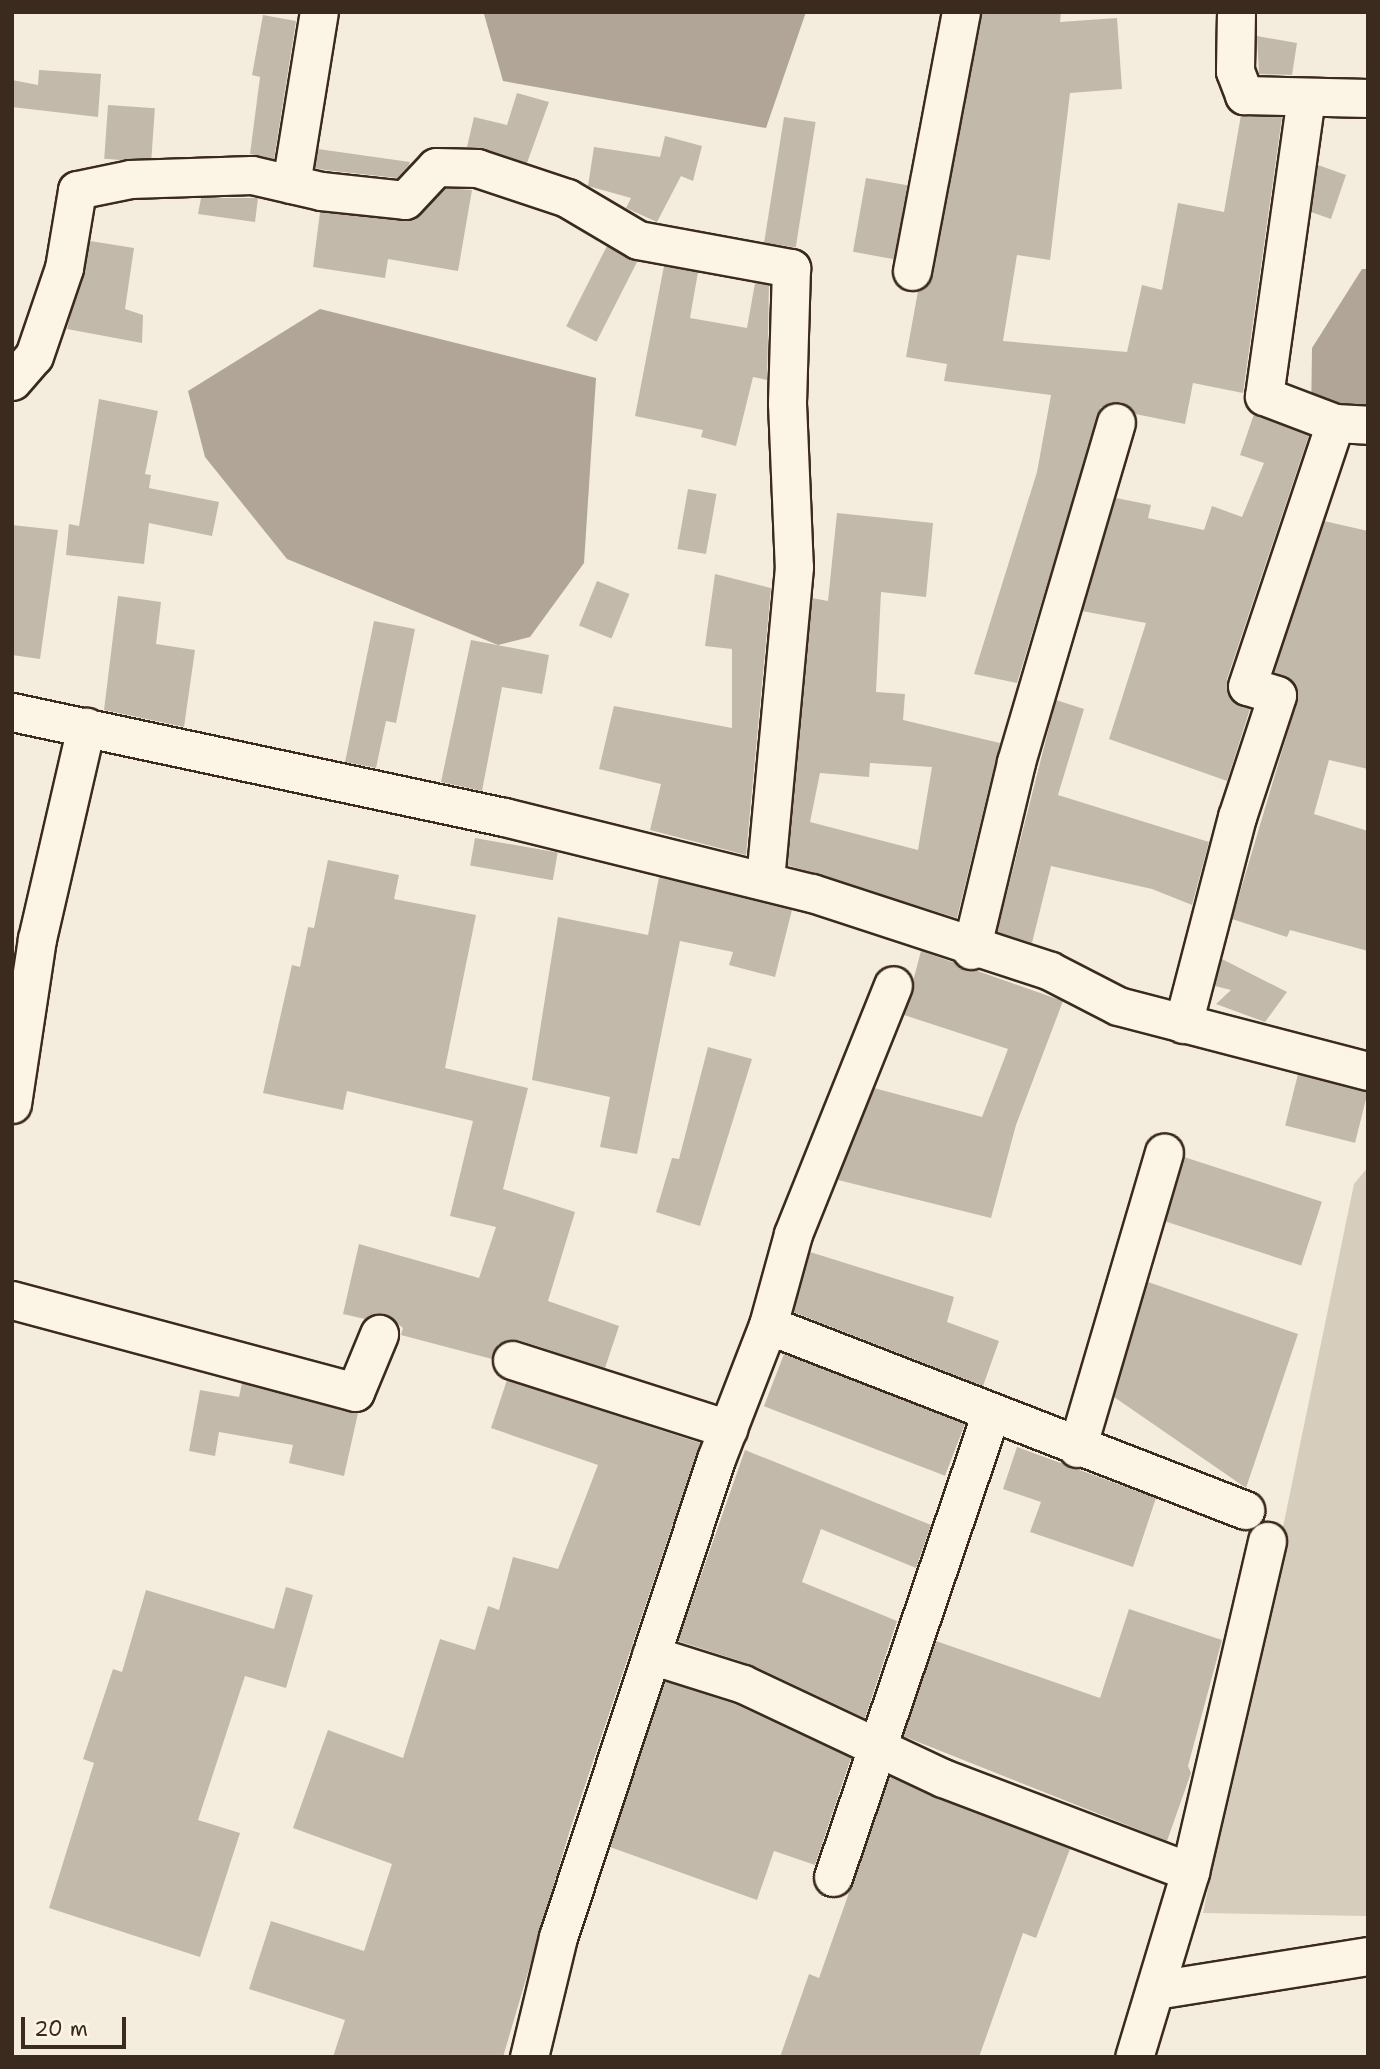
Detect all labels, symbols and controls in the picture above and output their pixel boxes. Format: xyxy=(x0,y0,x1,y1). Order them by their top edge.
scale bar xyxy=(24,2002,130,2046)
text: 20 m xyxy=(34,2015,88,2043)

